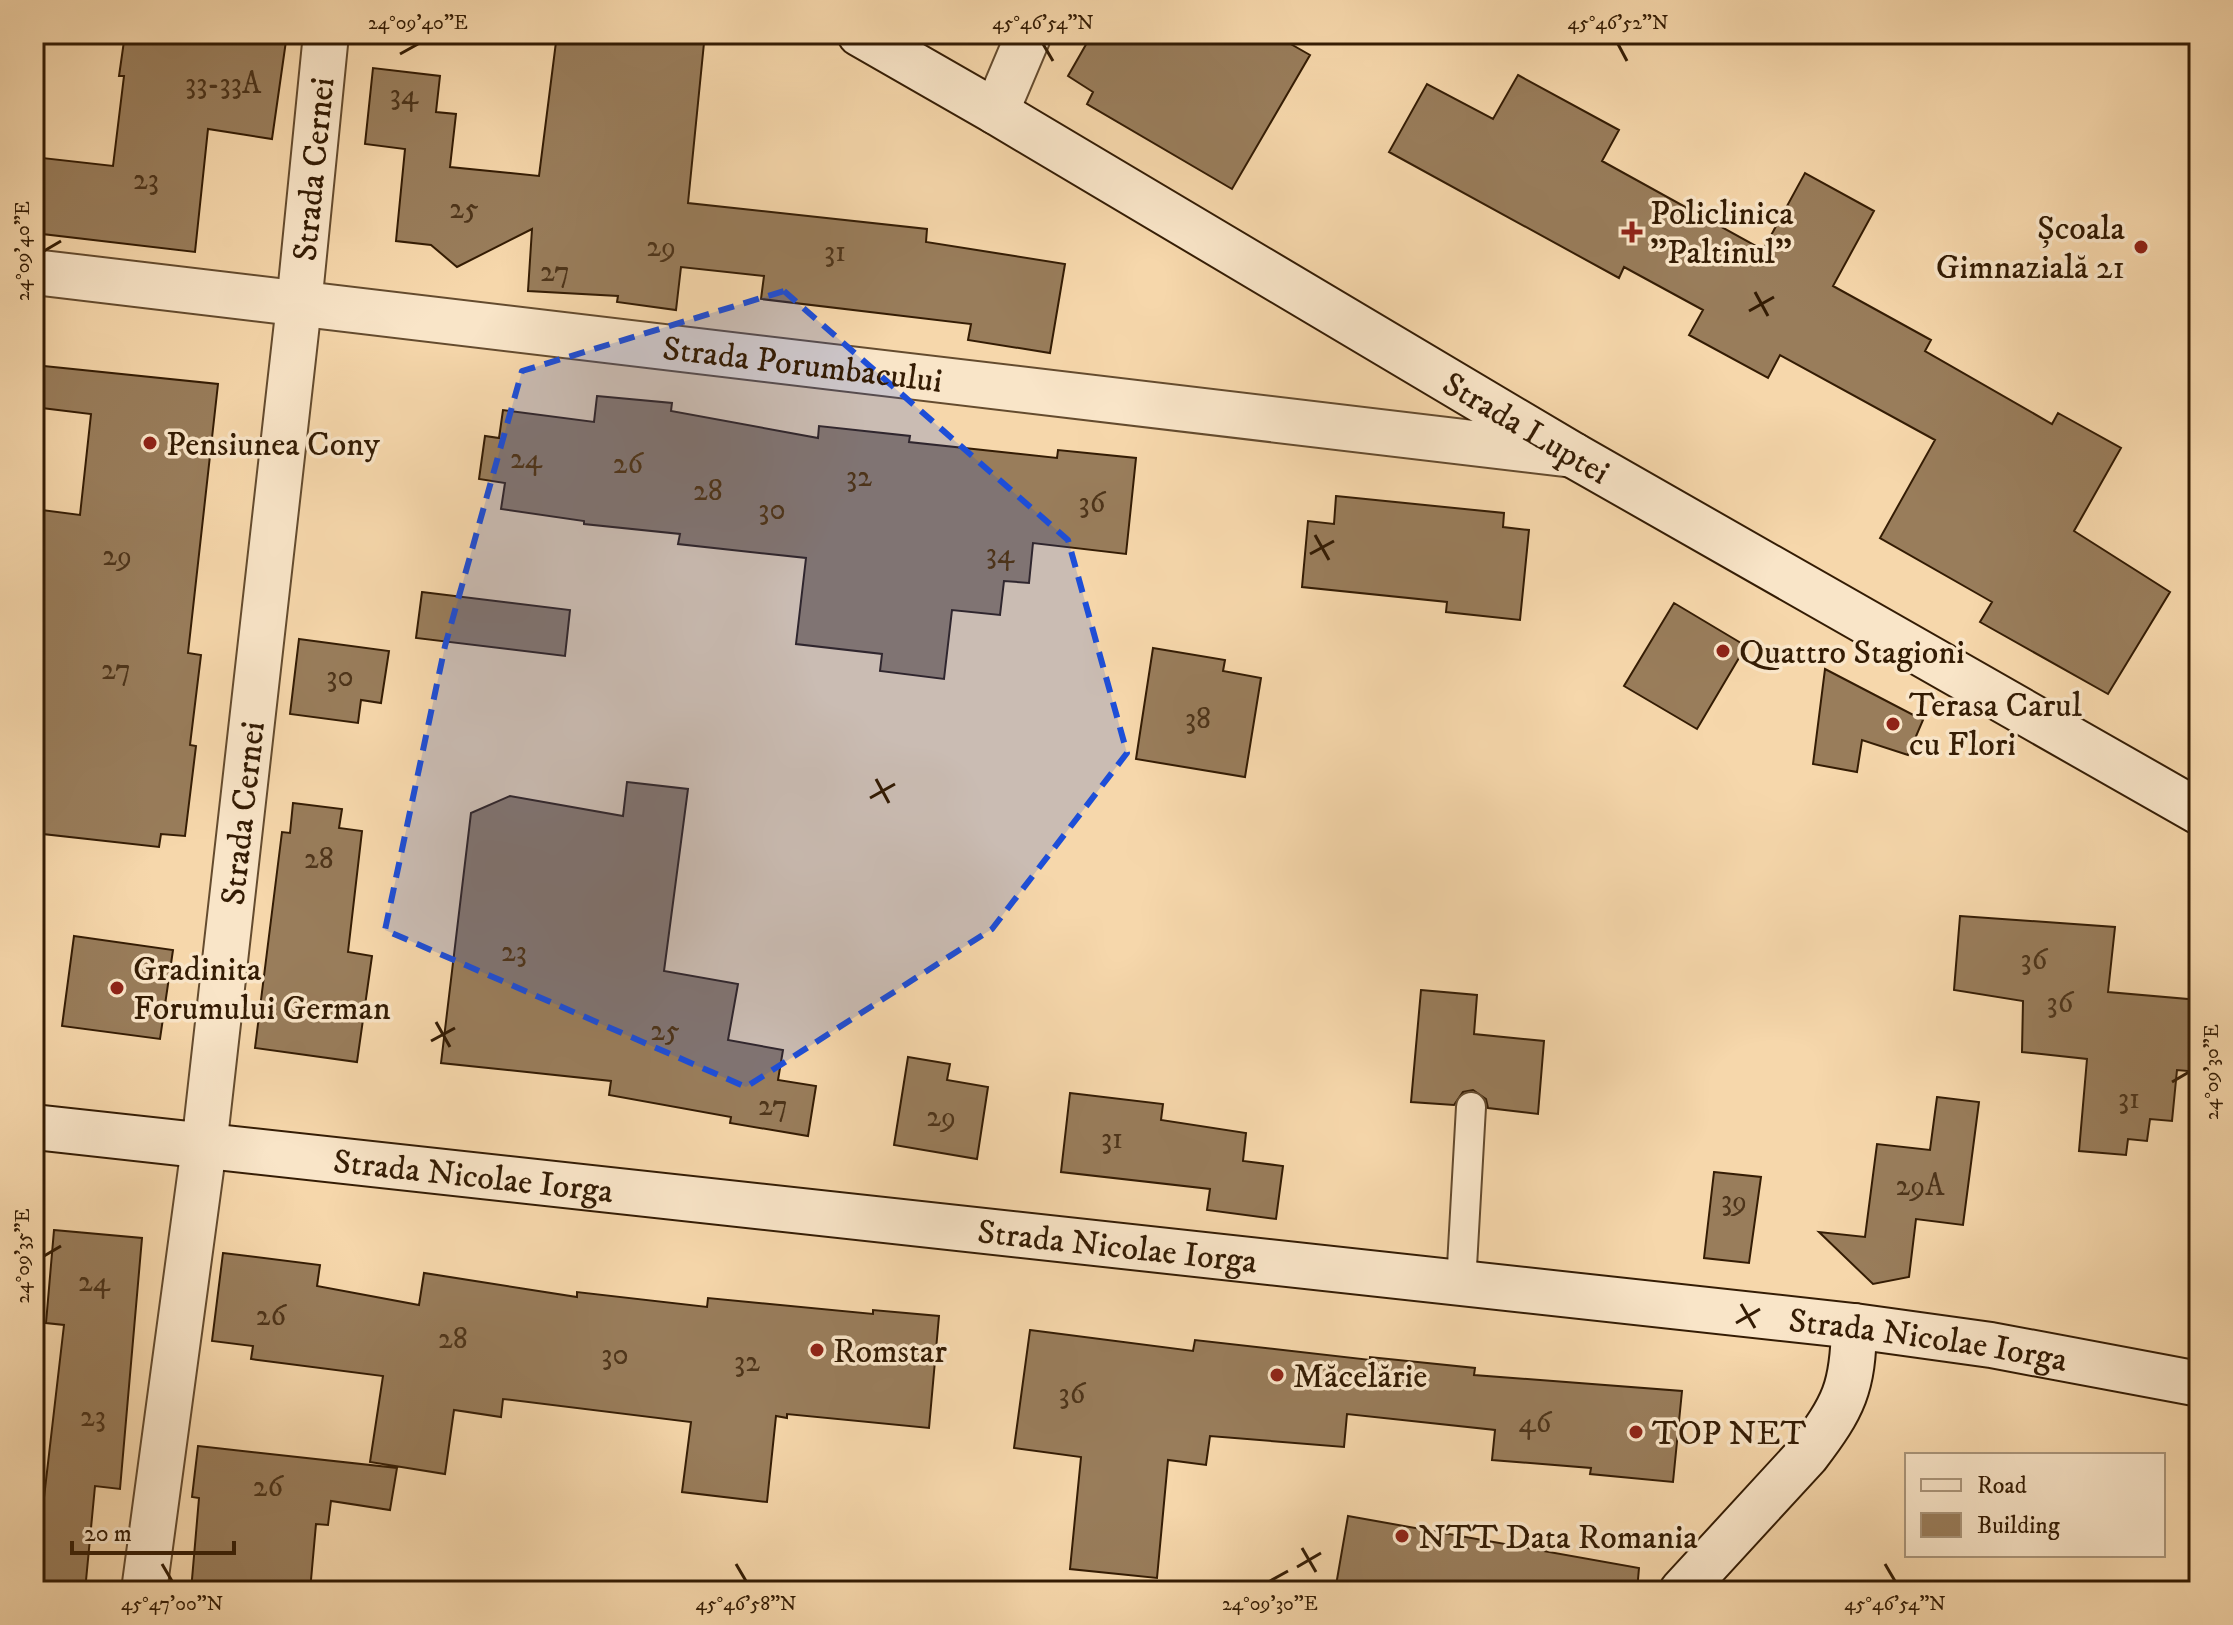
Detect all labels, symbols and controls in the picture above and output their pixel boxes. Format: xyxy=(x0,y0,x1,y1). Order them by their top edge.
text: 24°09'40"E xyxy=(368,11,468,36)
text: 45°46'54"N xyxy=(992,11,1094,36)
text: 45°46'52"N xyxy=(1568,11,1668,36)
house number: 33-33A xyxy=(185,66,262,103)
street label: Strada Cernei xyxy=(284,75,345,263)
house number: 34 xyxy=(390,77,419,114)
house number: 23 xyxy=(133,162,159,199)
house number: 25 xyxy=(449,191,479,228)
place label: Policlinica "Paltinul" xyxy=(1650,193,1794,274)
text: 24°09'40"E xyxy=(11,201,36,301)
place label: Școala Gimnazială 21 xyxy=(1936,208,2126,289)
marker: Policlinica "Paltinul" xyxy=(1621,221,1643,243)
house number: 29 xyxy=(646,229,676,266)
house number: 31 xyxy=(824,234,846,271)
marker: Școala Gimnazială 21 xyxy=(2132,238,2150,256)
house number: 27 xyxy=(540,254,570,291)
street label: Strada Porumbacului xyxy=(660,328,945,403)
street label: Strada Luptei xyxy=(1435,363,1616,494)
place label: Pensiunea Cony xyxy=(166,424,381,466)
marker: Pensiunea Cony xyxy=(141,434,159,452)
house number: 24 xyxy=(510,441,543,478)
house number: 26 xyxy=(613,446,645,483)
house number: 32 xyxy=(846,459,872,496)
house number: 28 xyxy=(693,473,723,510)
house number: 36 xyxy=(1079,485,1107,522)
house number: 30 xyxy=(758,492,786,529)
house number: 34 xyxy=(986,536,1015,573)
house number: 29 xyxy=(102,538,132,575)
place label: Quattro Stagioni xyxy=(1739,632,1965,674)
marker: Quattro Stagioni xyxy=(1714,642,1732,660)
house number: 27 xyxy=(101,652,131,689)
house number: 30 xyxy=(326,659,354,696)
place label: Terasa Carul cu Flori xyxy=(1909,685,2083,766)
house number: 38 xyxy=(1185,701,1211,738)
marker: Terasa Carul cu Flori xyxy=(1884,715,1902,733)
street label: Strada Cernei xyxy=(212,719,275,907)
house number: 28 xyxy=(304,841,334,878)
house number: 23 xyxy=(501,934,527,971)
house number: 36 xyxy=(2021,942,2049,979)
place label: Gradinita Forumului German xyxy=(133,949,391,1030)
marker: Gradinita Forumului German xyxy=(108,979,126,997)
house number: 36 xyxy=(2047,985,2075,1022)
house number: 25 xyxy=(650,1013,680,1050)
text: 24°09'30"E xyxy=(2200,1024,2225,1120)
house number: 31 xyxy=(2118,1081,2140,1118)
house number: 27 xyxy=(758,1088,788,1125)
house number: 29 xyxy=(926,1099,956,1136)
house number: 31 xyxy=(1101,1121,1123,1158)
street label: Strada Nicolae Iorga xyxy=(331,1141,616,1213)
house number: 29A xyxy=(1896,1168,1945,1205)
house number: 39 xyxy=(1721,1183,1747,1220)
text: 24°09'35"E xyxy=(11,1208,36,1304)
street label: Strada Nicolae Iorga xyxy=(975,1211,1260,1284)
house number: 24 xyxy=(78,1264,111,1301)
house number: 26 xyxy=(256,1298,288,1335)
street label: Strada Nicolae Iorga xyxy=(1786,1300,2071,1382)
house number: 28 xyxy=(438,1321,468,1358)
place label: Romstar xyxy=(833,1331,947,1373)
house number: 30 xyxy=(601,1337,629,1374)
marker: Romstar xyxy=(808,1341,826,1359)
house number: 32 xyxy=(734,1344,760,1381)
place label: Măcelărie xyxy=(1293,1356,1427,1398)
marker: Măcelărie xyxy=(1268,1366,1286,1384)
house number: 36 xyxy=(1059,1376,1087,1413)
house number: 23 xyxy=(80,1399,106,1436)
house number: 46 xyxy=(1519,1405,1553,1442)
place label: TOP NET xyxy=(1652,1413,1806,1455)
marker: TOP NET xyxy=(1627,1423,1645,1441)
legend xyxy=(1905,1453,2165,1557)
house number: 26 xyxy=(253,1469,285,1506)
text: Road xyxy=(1977,1471,2027,1501)
scale bar xyxy=(72,1505,234,1555)
text: Building xyxy=(1977,1511,2060,1541)
place label: NTT Data Romania xyxy=(1418,1517,1698,1559)
text: 20 m xyxy=(84,1519,132,1549)
marker: NTT Data Romania xyxy=(1393,1527,1411,1545)
text: 45°47'00"N xyxy=(121,1592,223,1617)
text: 45°46'58"N xyxy=(695,1592,797,1617)
text: 24°09'30"E xyxy=(1222,1592,1318,1617)
text: 45°46'54"N xyxy=(1844,1592,1946,1617)

